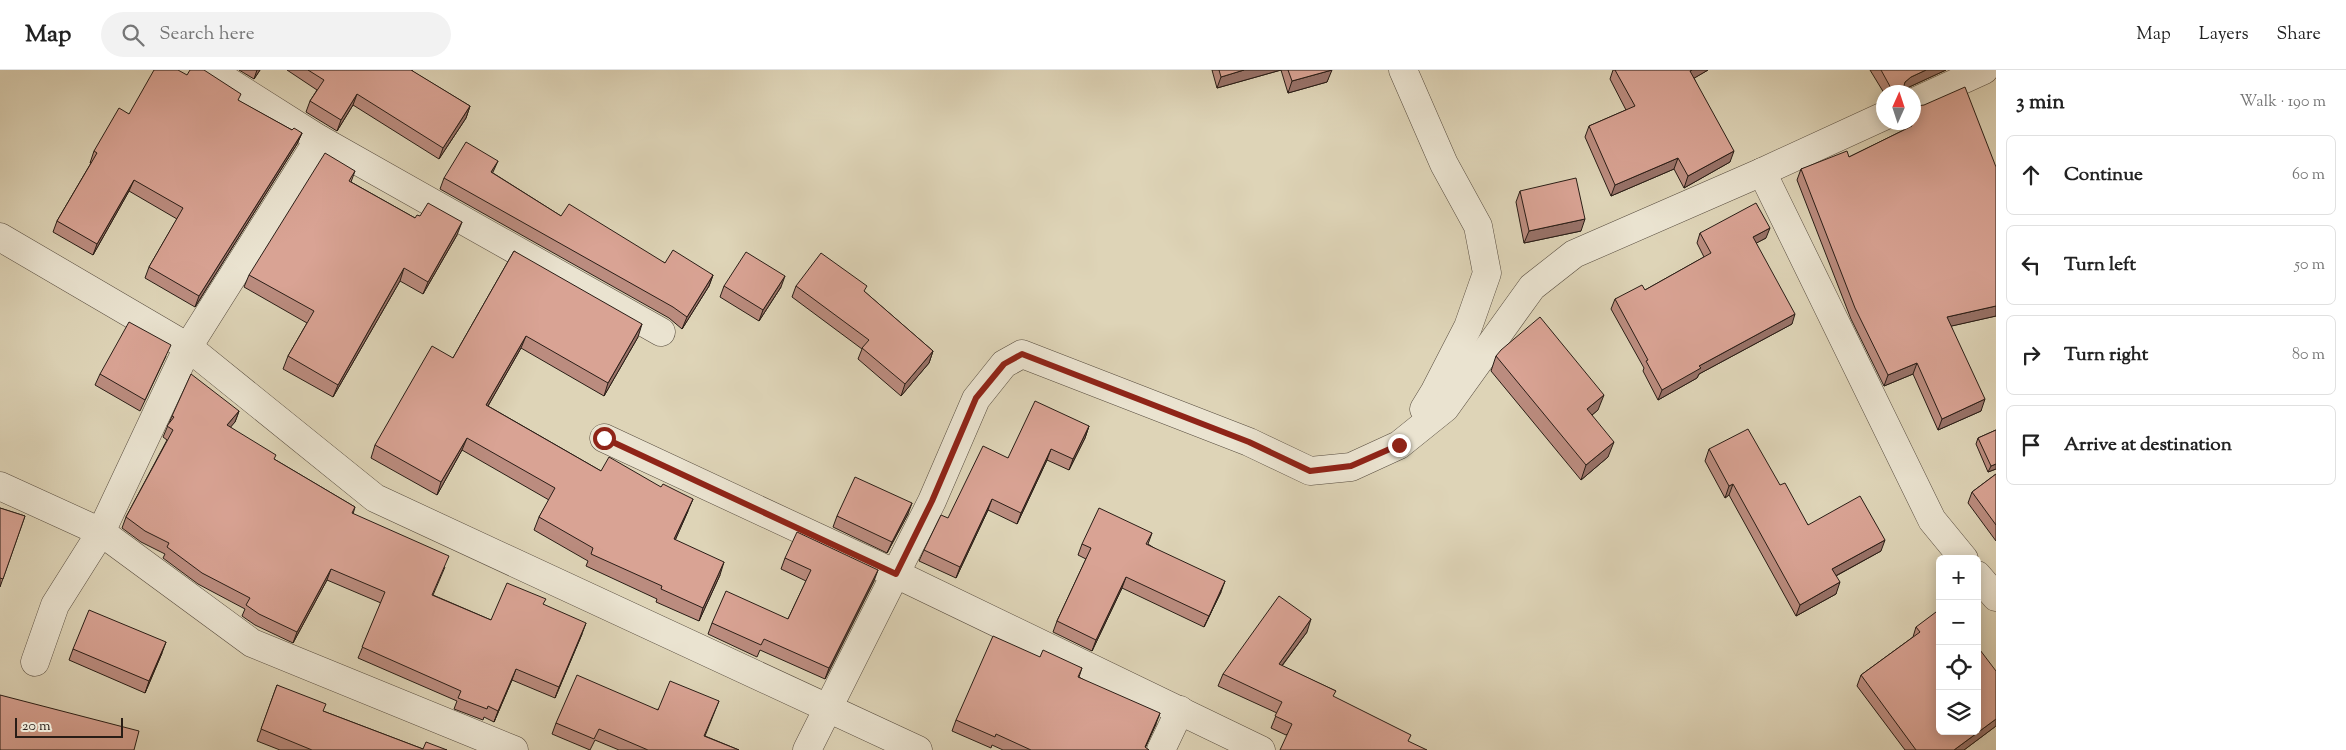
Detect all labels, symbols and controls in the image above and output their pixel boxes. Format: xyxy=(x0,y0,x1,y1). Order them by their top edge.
search box xyxy=(101,12,451,57)
text: Map xyxy=(25,18,71,52)
icon: search xyxy=(119,21,147,49)
text: Search here xyxy=(159,21,255,48)
text: Map xyxy=(2136,22,2171,48)
text: Layers xyxy=(2199,22,2249,48)
text: Share xyxy=(2277,22,2321,48)
north arrow xyxy=(1876,85,1921,130)
text: 3 min xyxy=(2016,88,2065,118)
text: Walk · 190 m xyxy=(2239,91,2326,114)
icon: ahead xyxy=(2017,161,2045,189)
text: Continue xyxy=(2064,162,2143,189)
text: 60 m xyxy=(2292,164,2325,187)
icon: left xyxy=(2017,251,2045,279)
text: Turn left xyxy=(2064,252,2136,279)
text: 50 m xyxy=(2294,254,2325,277)
icon: right xyxy=(2017,341,2045,369)
text: Turn right xyxy=(2064,342,2148,369)
text: 80 m xyxy=(2292,344,2325,367)
route start xyxy=(593,427,616,450)
icon: arrive xyxy=(2017,431,2045,459)
text: Arrive at destination xyxy=(2064,432,2232,459)
route end xyxy=(1388,434,1411,457)
map controls xyxy=(1936,555,1981,735)
button: + xyxy=(1936,555,1981,600)
button: − xyxy=(1936,600,1981,645)
button: locate xyxy=(1936,645,1981,690)
button: layers xyxy=(1936,690,1981,735)
scale bar xyxy=(15,715,122,738)
text: 20 m xyxy=(22,717,51,737)

